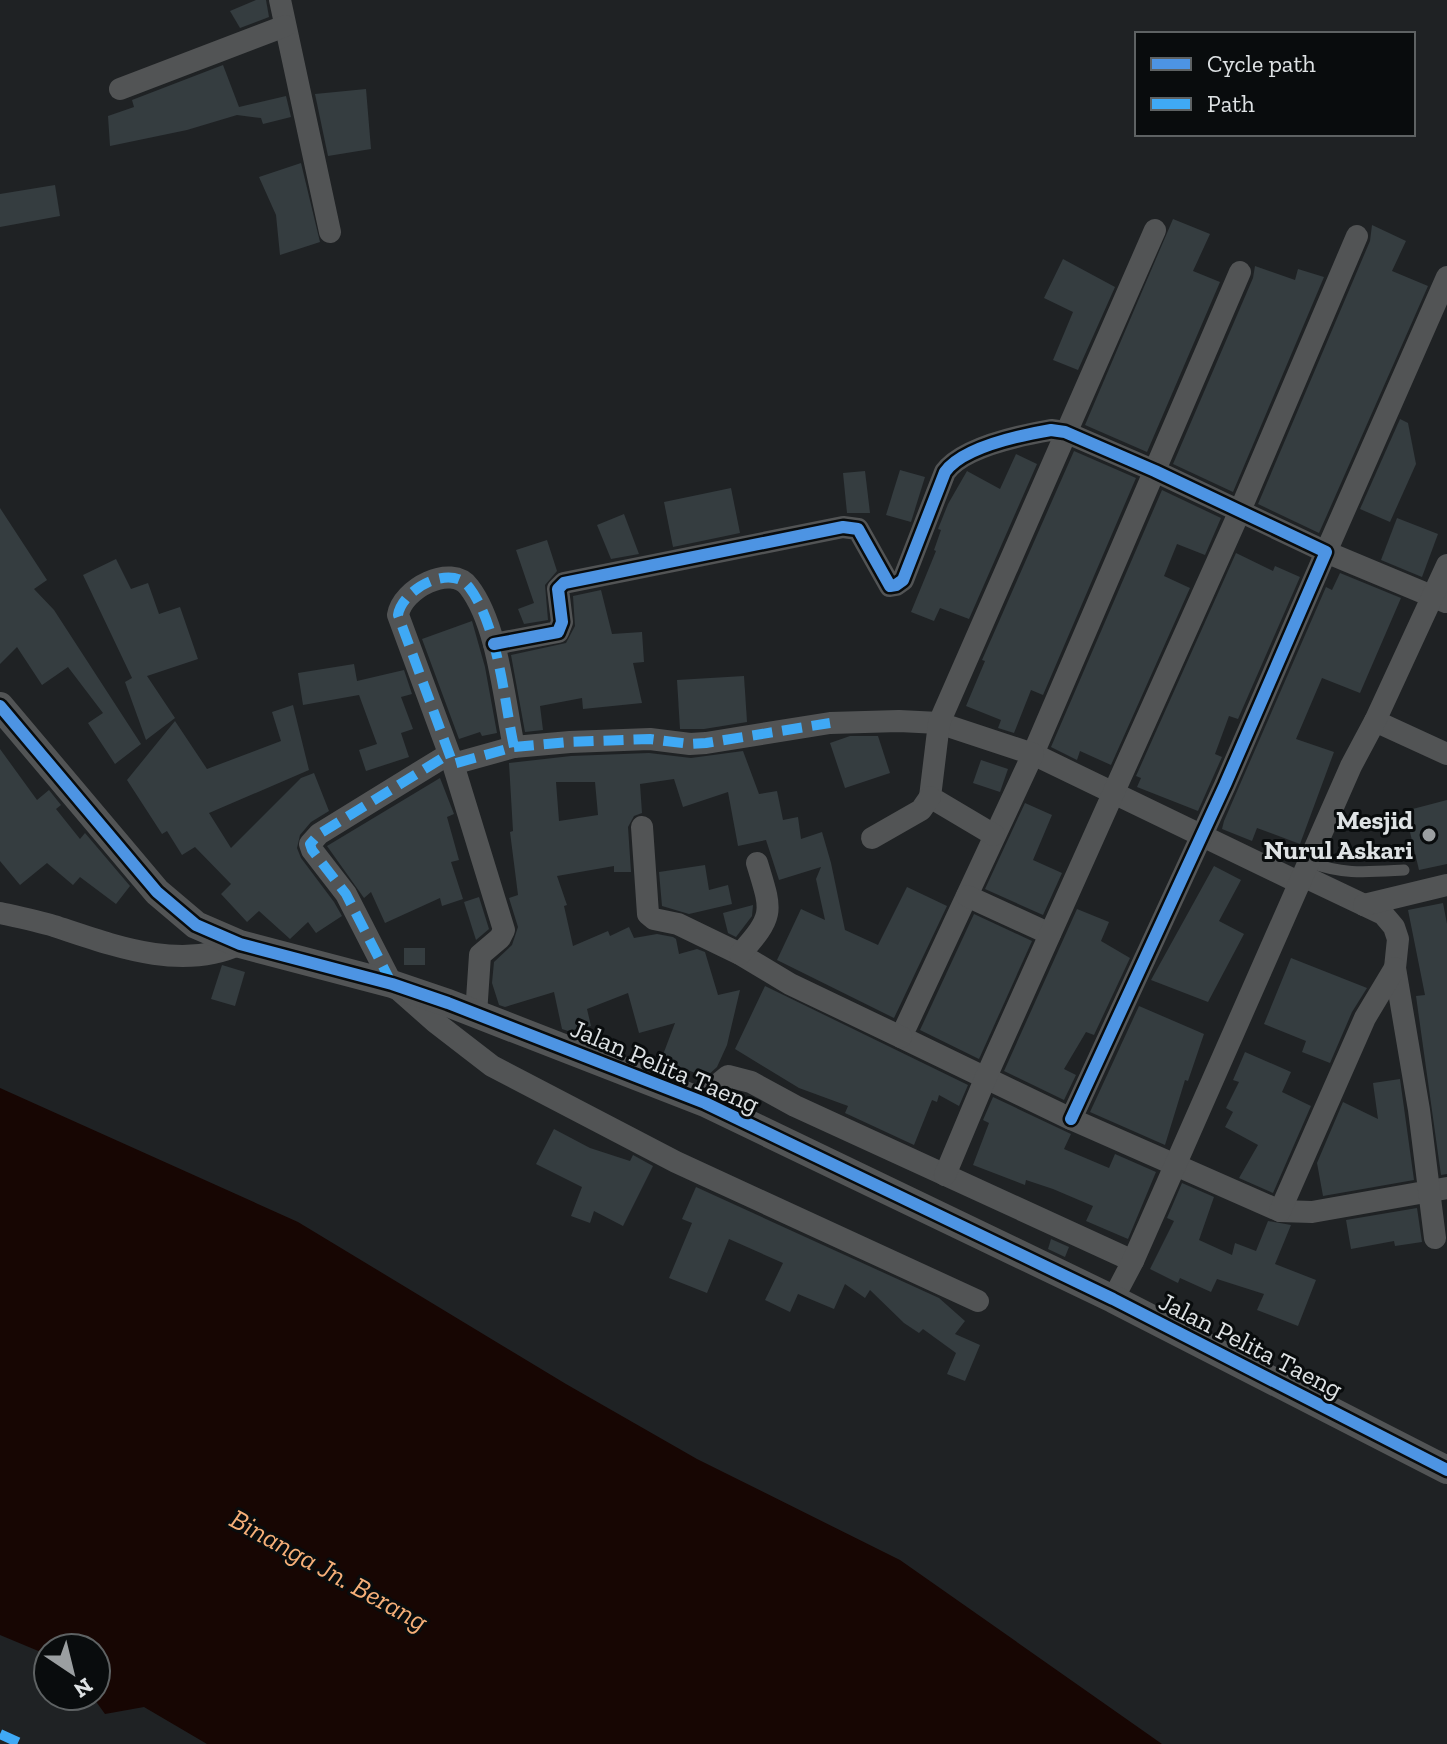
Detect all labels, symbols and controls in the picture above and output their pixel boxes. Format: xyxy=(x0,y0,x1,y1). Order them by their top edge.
legend xyxy=(1135,32,1415,136)
text: Cycle path xyxy=(1207,49,1316,78)
text: Path xyxy=(1207,89,1255,118)
place label: Mesjid Nurul Askari xyxy=(1264,804,1413,866)
marker: Mesjid Nurul Askari xyxy=(1420,826,1438,844)
street label: Jalan Pelita Taeng xyxy=(566,1012,764,1120)
street label: Jalan Pelita Taeng xyxy=(1154,1285,1348,1405)
water label: Binanga Jn. Berang xyxy=(224,1502,434,1638)
north arrow xyxy=(32,1632,112,1712)
text: N xyxy=(68,1672,98,1704)

